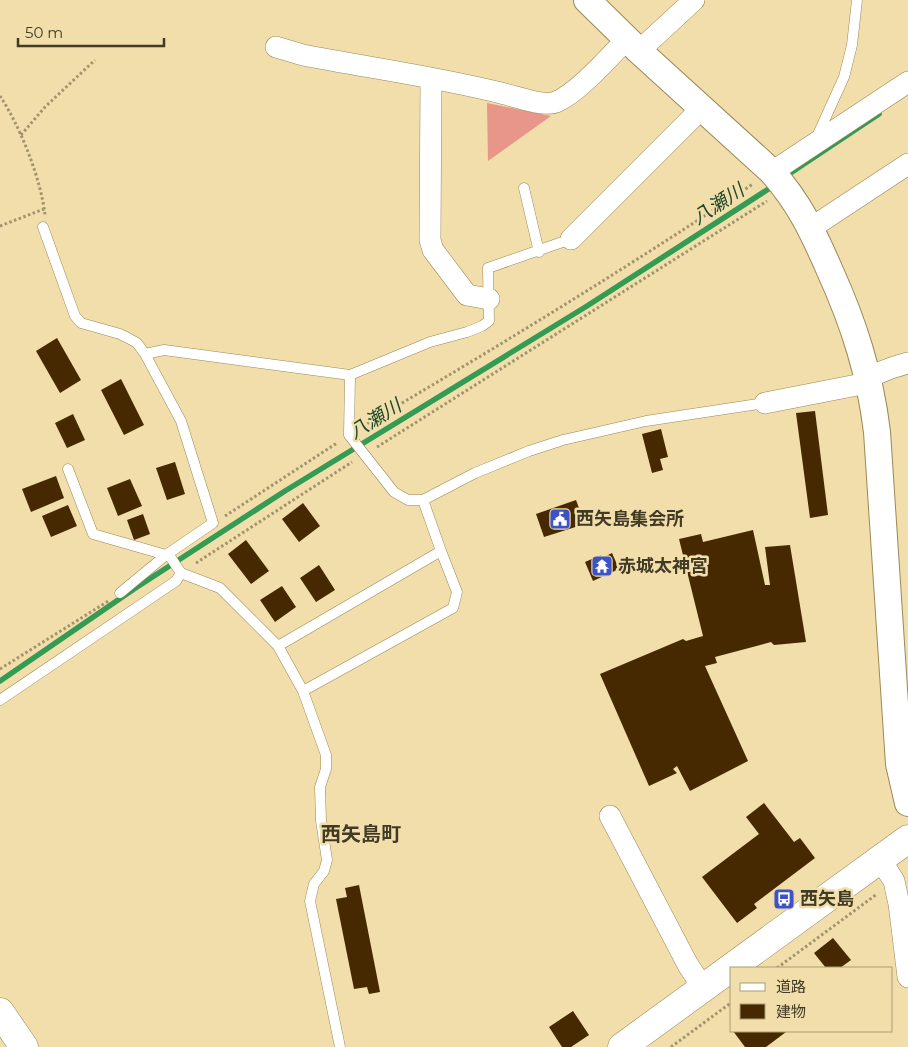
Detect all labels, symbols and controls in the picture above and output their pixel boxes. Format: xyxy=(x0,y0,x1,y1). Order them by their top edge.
scale bar xyxy=(18,15,164,47)
text: 50 m xyxy=(25,23,63,42)
water label: 八瀬川 xyxy=(688,178,750,229)
water label: 八瀬川 xyxy=(345,393,407,444)
public building icon: 西矢島集会所 xyxy=(548,507,572,531)
place label: 西矢島集会所 xyxy=(576,508,684,530)
temple icon: 赤城太神宮 xyxy=(590,554,614,578)
place label: 赤城太神宮 xyxy=(618,555,708,577)
district label: 西矢島町 xyxy=(321,822,401,846)
bus stop icon: 西矢島 xyxy=(772,887,796,911)
place label: 西矢島 xyxy=(800,888,854,910)
legend xyxy=(730,967,893,1032)
text: 道路 xyxy=(776,977,806,996)
text: 建物 xyxy=(776,1002,806,1021)

